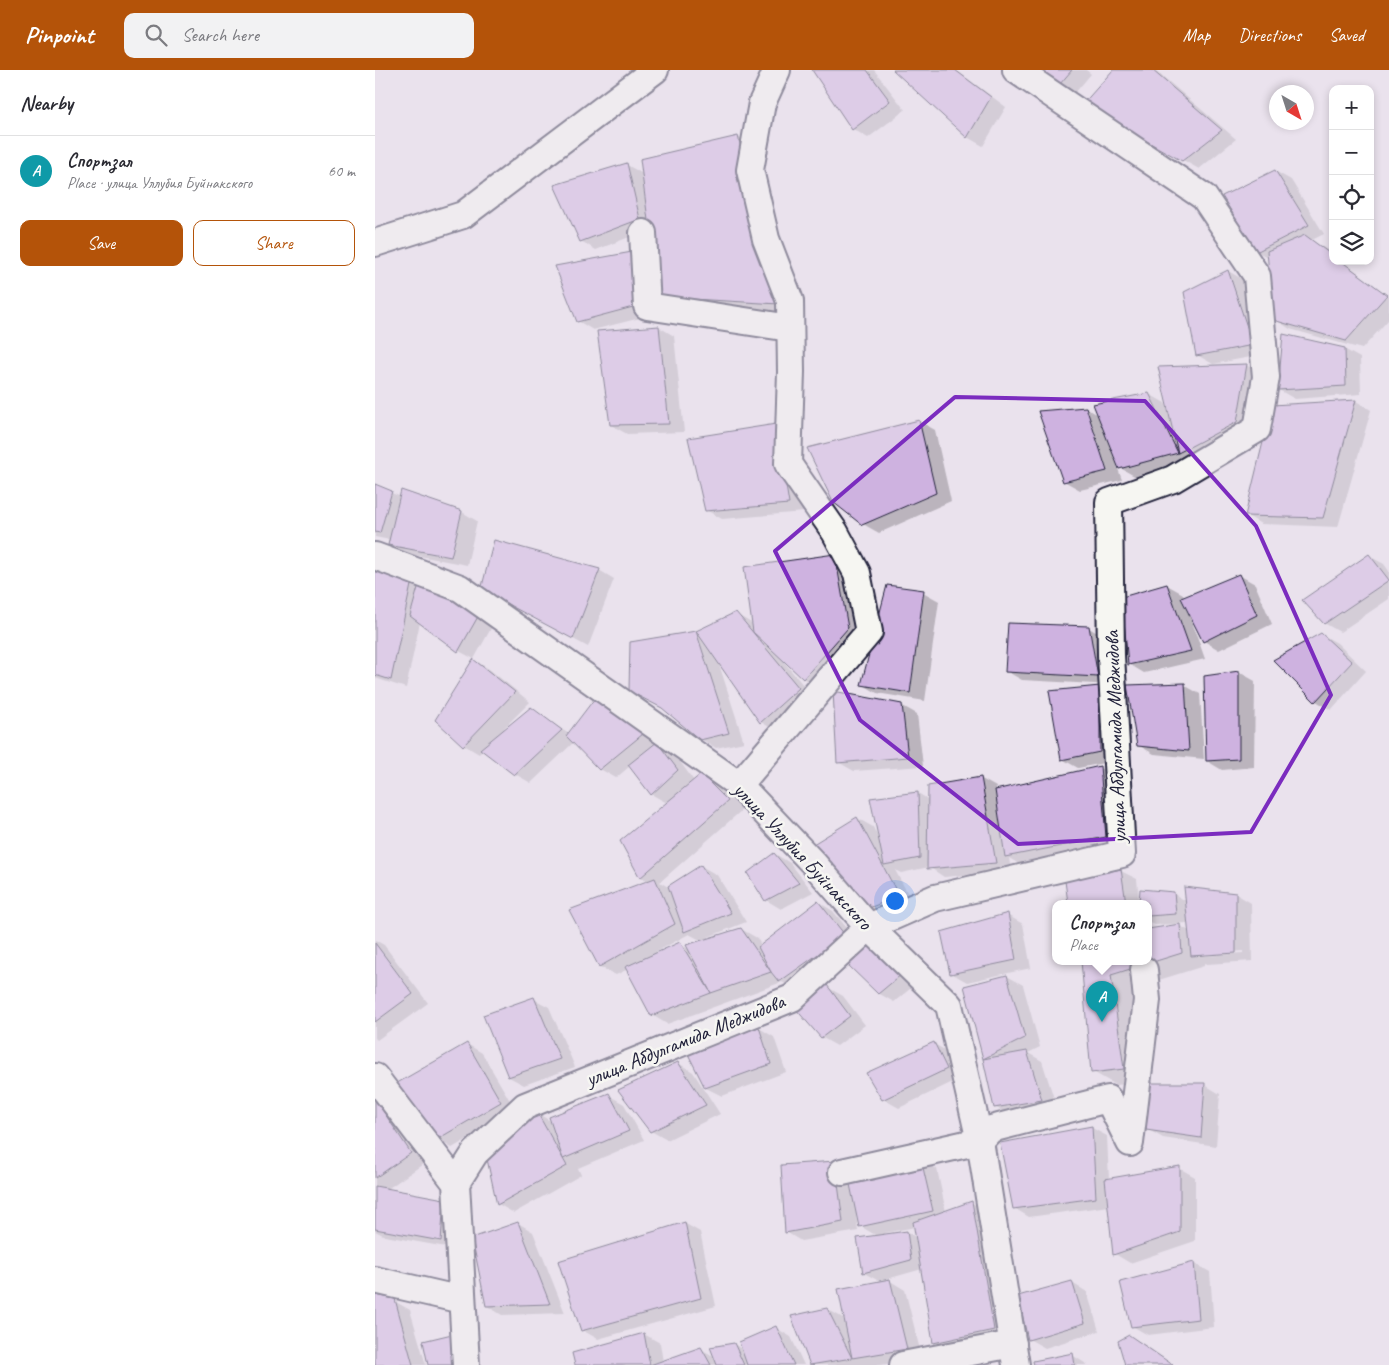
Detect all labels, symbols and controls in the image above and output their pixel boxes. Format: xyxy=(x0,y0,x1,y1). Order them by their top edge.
search box xyxy=(124,13,474,58)
text: Pinpoint xyxy=(25,20,94,50)
icon: search xyxy=(142,21,170,49)
text: Search here xyxy=(182,23,259,47)
text: Map xyxy=(1183,24,1210,46)
text: Directions xyxy=(1238,24,1301,46)
text: Saved xyxy=(1329,24,1364,46)
north arrow xyxy=(1269,85,1314,130)
map controls xyxy=(1329,85,1374,265)
button: + xyxy=(1329,85,1374,130)
text: Nearby xyxy=(20,90,73,116)
button: − xyxy=(1329,130,1374,175)
text: Спортзал xyxy=(67,149,132,173)
text: A xyxy=(32,161,40,181)
text: 60 m xyxy=(328,161,355,181)
text: Place · улица Уллубия Буйнакского xyxy=(67,173,252,193)
button: locate xyxy=(1329,175,1374,220)
button: Save xyxy=(20,220,183,266)
button: Share xyxy=(193,220,355,266)
button: layers xyxy=(1329,220,1374,265)
street label: улица Абдулгамида Меджидова xyxy=(1098,629,1132,846)
street label: улица Уллубия Буйнакского xyxy=(727,775,879,936)
your location xyxy=(882,888,908,914)
popup xyxy=(1052,900,1152,965)
text: Спортзал xyxy=(1069,911,1135,935)
text: Place xyxy=(1069,935,1098,955)
pin: A xyxy=(1086,981,1118,1022)
street label: улица Абдулгамида Меджидова xyxy=(580,988,790,1093)

